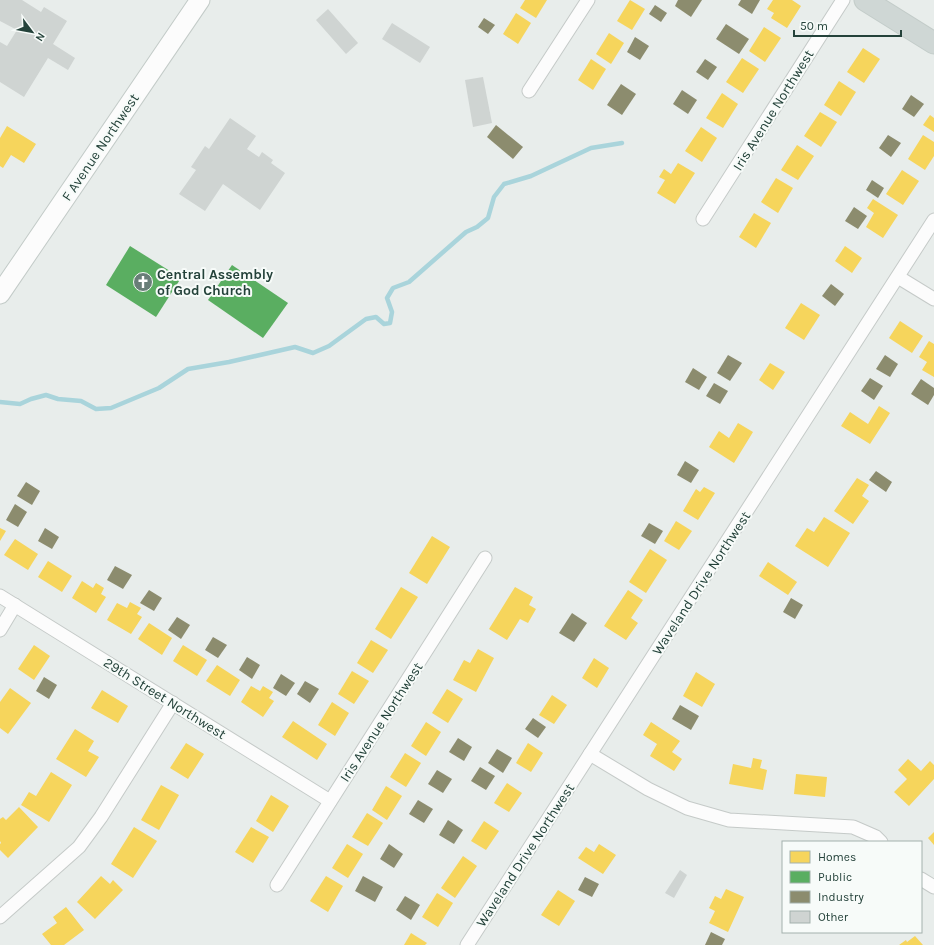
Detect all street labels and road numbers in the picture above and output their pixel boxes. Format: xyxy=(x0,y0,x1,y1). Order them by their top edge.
street label: Iris Avenue Northwest xyxy=(729,47,818,174)
street label: F Avenue Northwest xyxy=(58,90,143,204)
street label: Waveland Drive Northwest xyxy=(649,508,754,658)
street label: 29th Street Northwest xyxy=(100,654,229,743)
street label: Iris Avenue Northwest xyxy=(336,659,426,785)
street label: Waveland Drive Northwest xyxy=(473,780,578,930)

